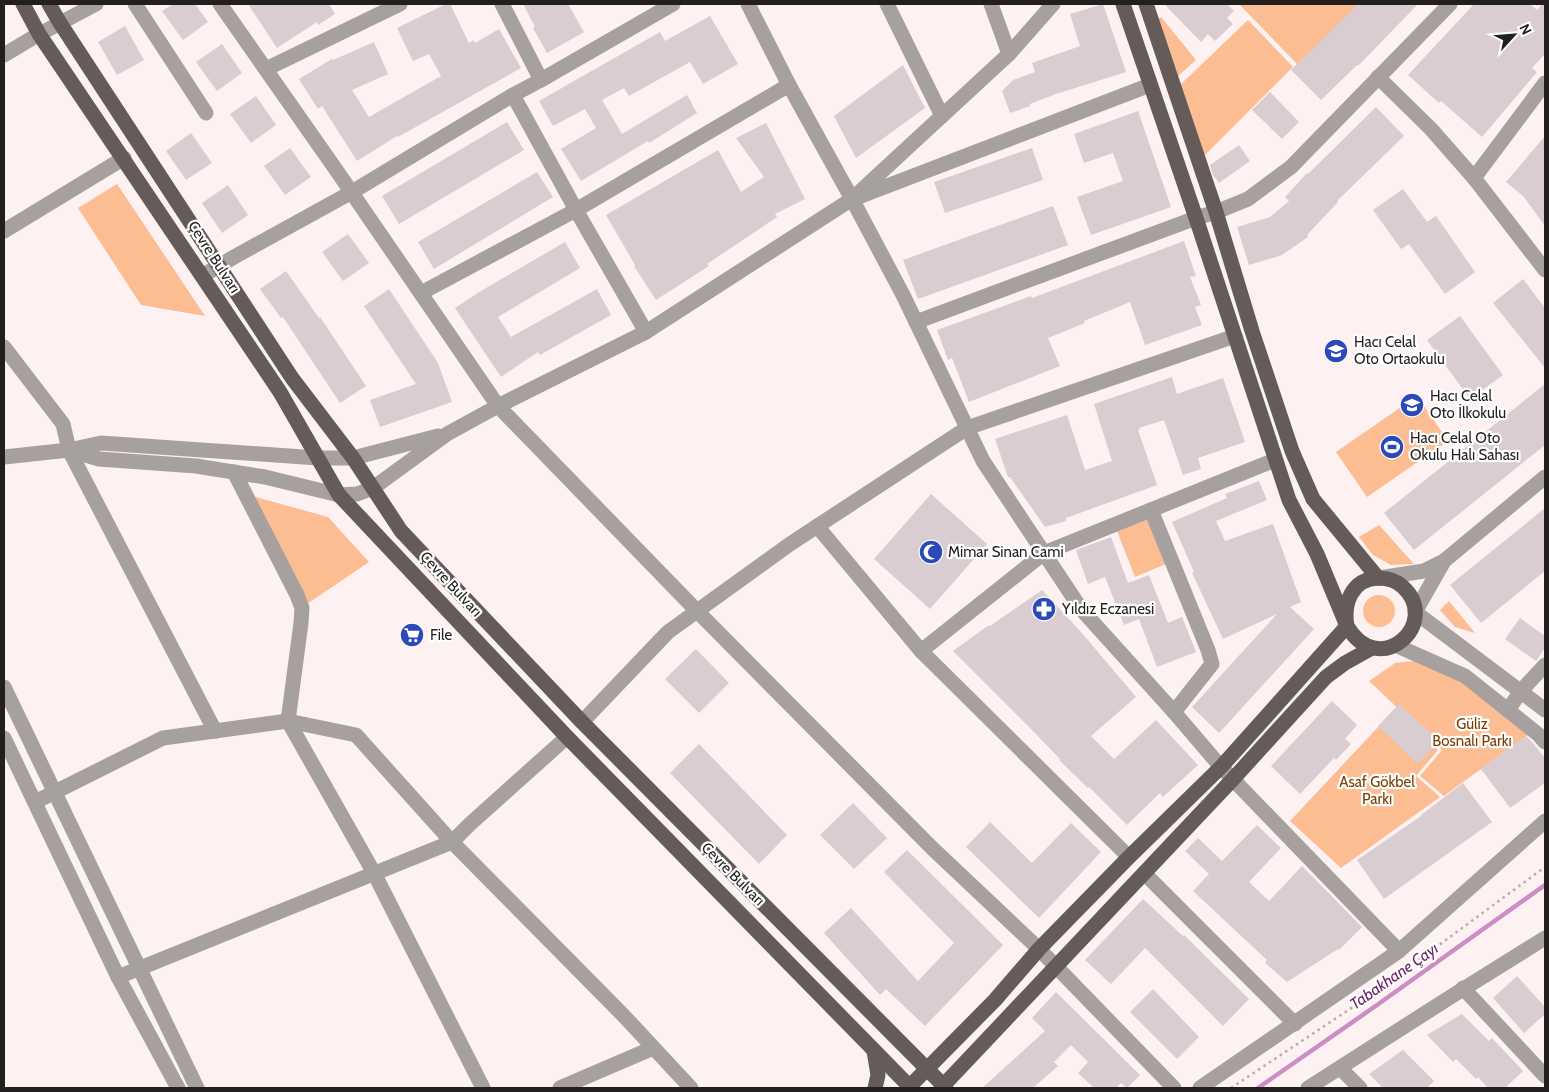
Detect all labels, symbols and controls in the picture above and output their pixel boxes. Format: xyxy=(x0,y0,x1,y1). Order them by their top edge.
north arrow xyxy=(1489,10,1539,60)
text: N xyxy=(1515,21,1536,38)
street label: Çevre Bulvarı xyxy=(184,218,244,296)
place label: Hacı Celal Oto Ortaokulu xyxy=(1354,333,1445,368)
school or university icon: Hacı Celal Oto Ortaokulu xyxy=(1323,338,1349,364)
place label: Hacı Celal Oto İlkokulu xyxy=(1430,387,1506,422)
school or university icon: Hacı Celal Oto İlkokulu xyxy=(1399,392,1425,418)
place label: Hacı Celal Oto Okulu Halı Sahası xyxy=(1410,429,1519,464)
sports icon: Hacı Celal Oto Okulu Halı Sahası xyxy=(1379,434,1405,460)
mosque icon: Mimar Sinan Cami xyxy=(918,539,944,565)
place label: Mimar Sinan Cami xyxy=(948,543,1064,561)
street label: Çevre Bulvarı xyxy=(416,548,486,620)
pharmacy icon: Yıldız Eczanesi xyxy=(1031,596,1057,622)
place label: Yıldız Eczanesi xyxy=(1061,600,1154,618)
supermarket icon: File xyxy=(399,622,425,648)
place label: File xyxy=(430,626,452,644)
park label: Güliz Bosnalı Parkı xyxy=(1432,715,1512,750)
park label: Asaf Gökbel Parkı xyxy=(1339,773,1415,808)
street label: Çevre Bulvarı xyxy=(698,839,768,909)
water label: Tabakhane Çayı xyxy=(1346,939,1442,1013)

